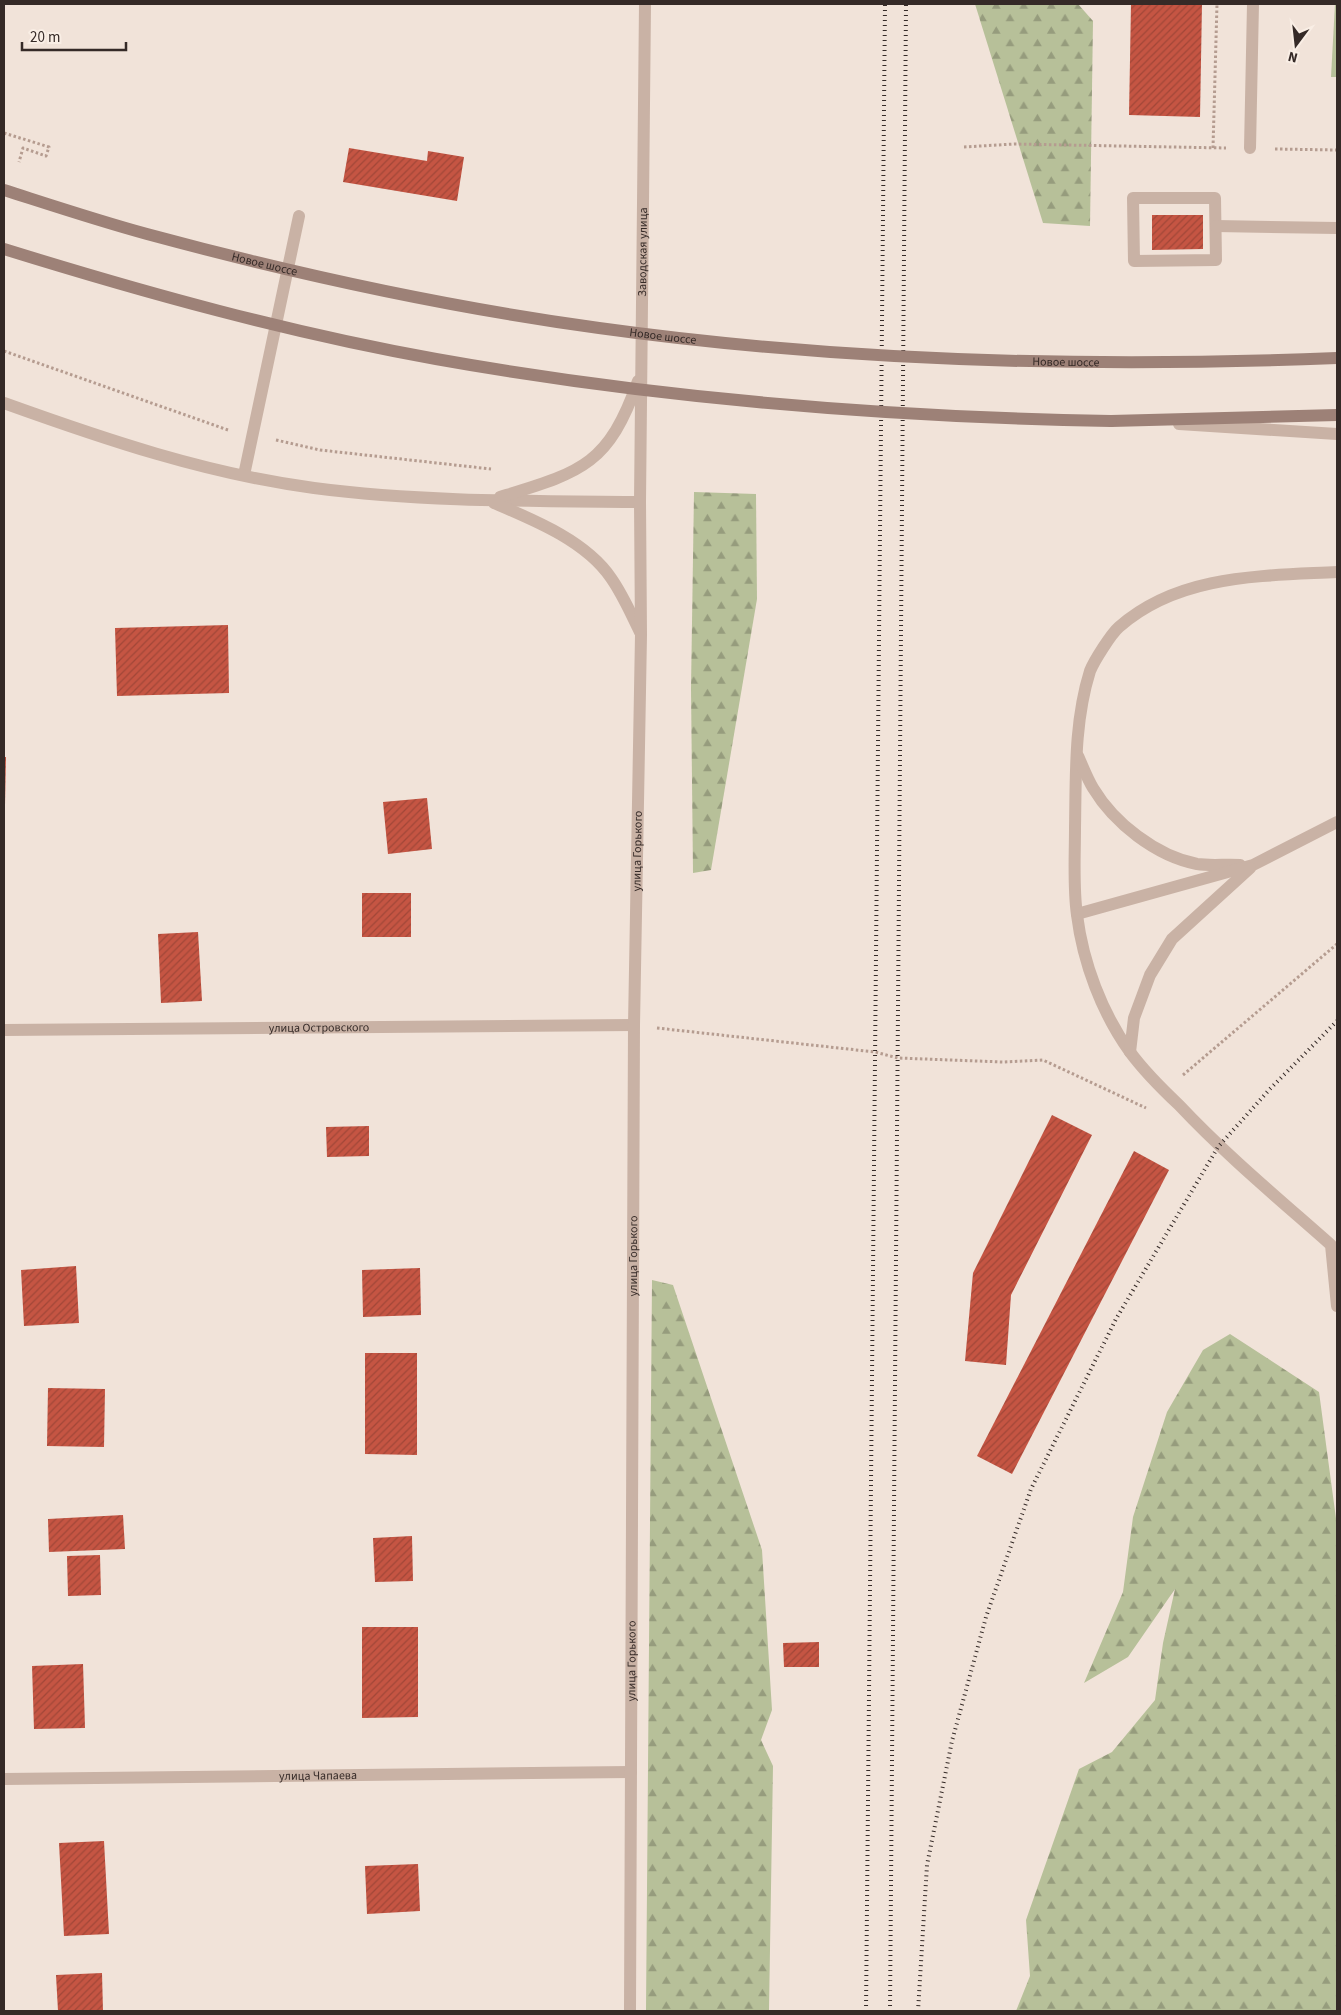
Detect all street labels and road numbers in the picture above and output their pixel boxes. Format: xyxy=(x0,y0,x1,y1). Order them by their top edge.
street label: Заводская улица xyxy=(634,207,652,297)
street label: Новое шоссе xyxy=(230,248,299,281)
street label: Новое шоссе xyxy=(628,324,697,349)
street label: Новое шоссе xyxy=(1032,353,1100,371)
street label: улица Горького xyxy=(628,810,647,892)
street label: улица Островского xyxy=(269,1019,369,1037)
street label: улица Горького xyxy=(625,1216,642,1296)
street label: улица Горького xyxy=(623,1621,641,1701)
street label: улица Чапаева xyxy=(279,1767,357,1785)

